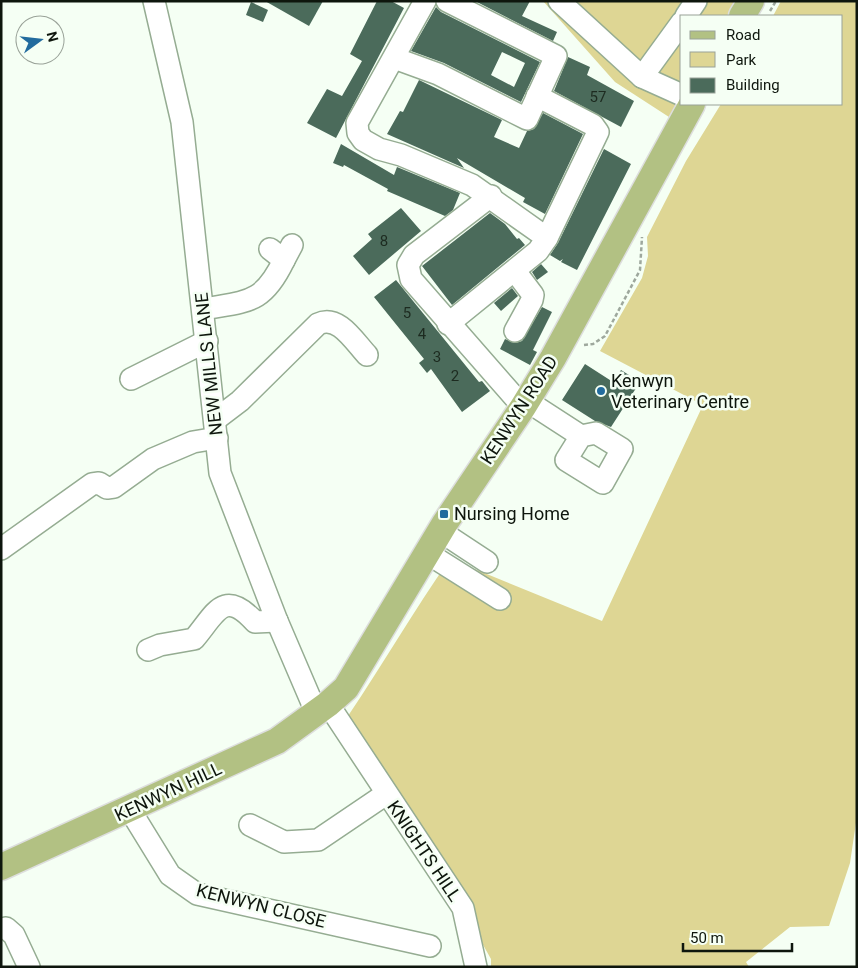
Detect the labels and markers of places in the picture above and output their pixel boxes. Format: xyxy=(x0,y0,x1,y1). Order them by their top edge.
place label: Kenwyn Veterinary Centre xyxy=(611,370,749,412)
marker: Kenwyn Veterinary Centre xyxy=(595,385,607,397)
place label: Nursing Home xyxy=(454,503,569,524)
marker: Nursing Home xyxy=(438,508,450,520)

